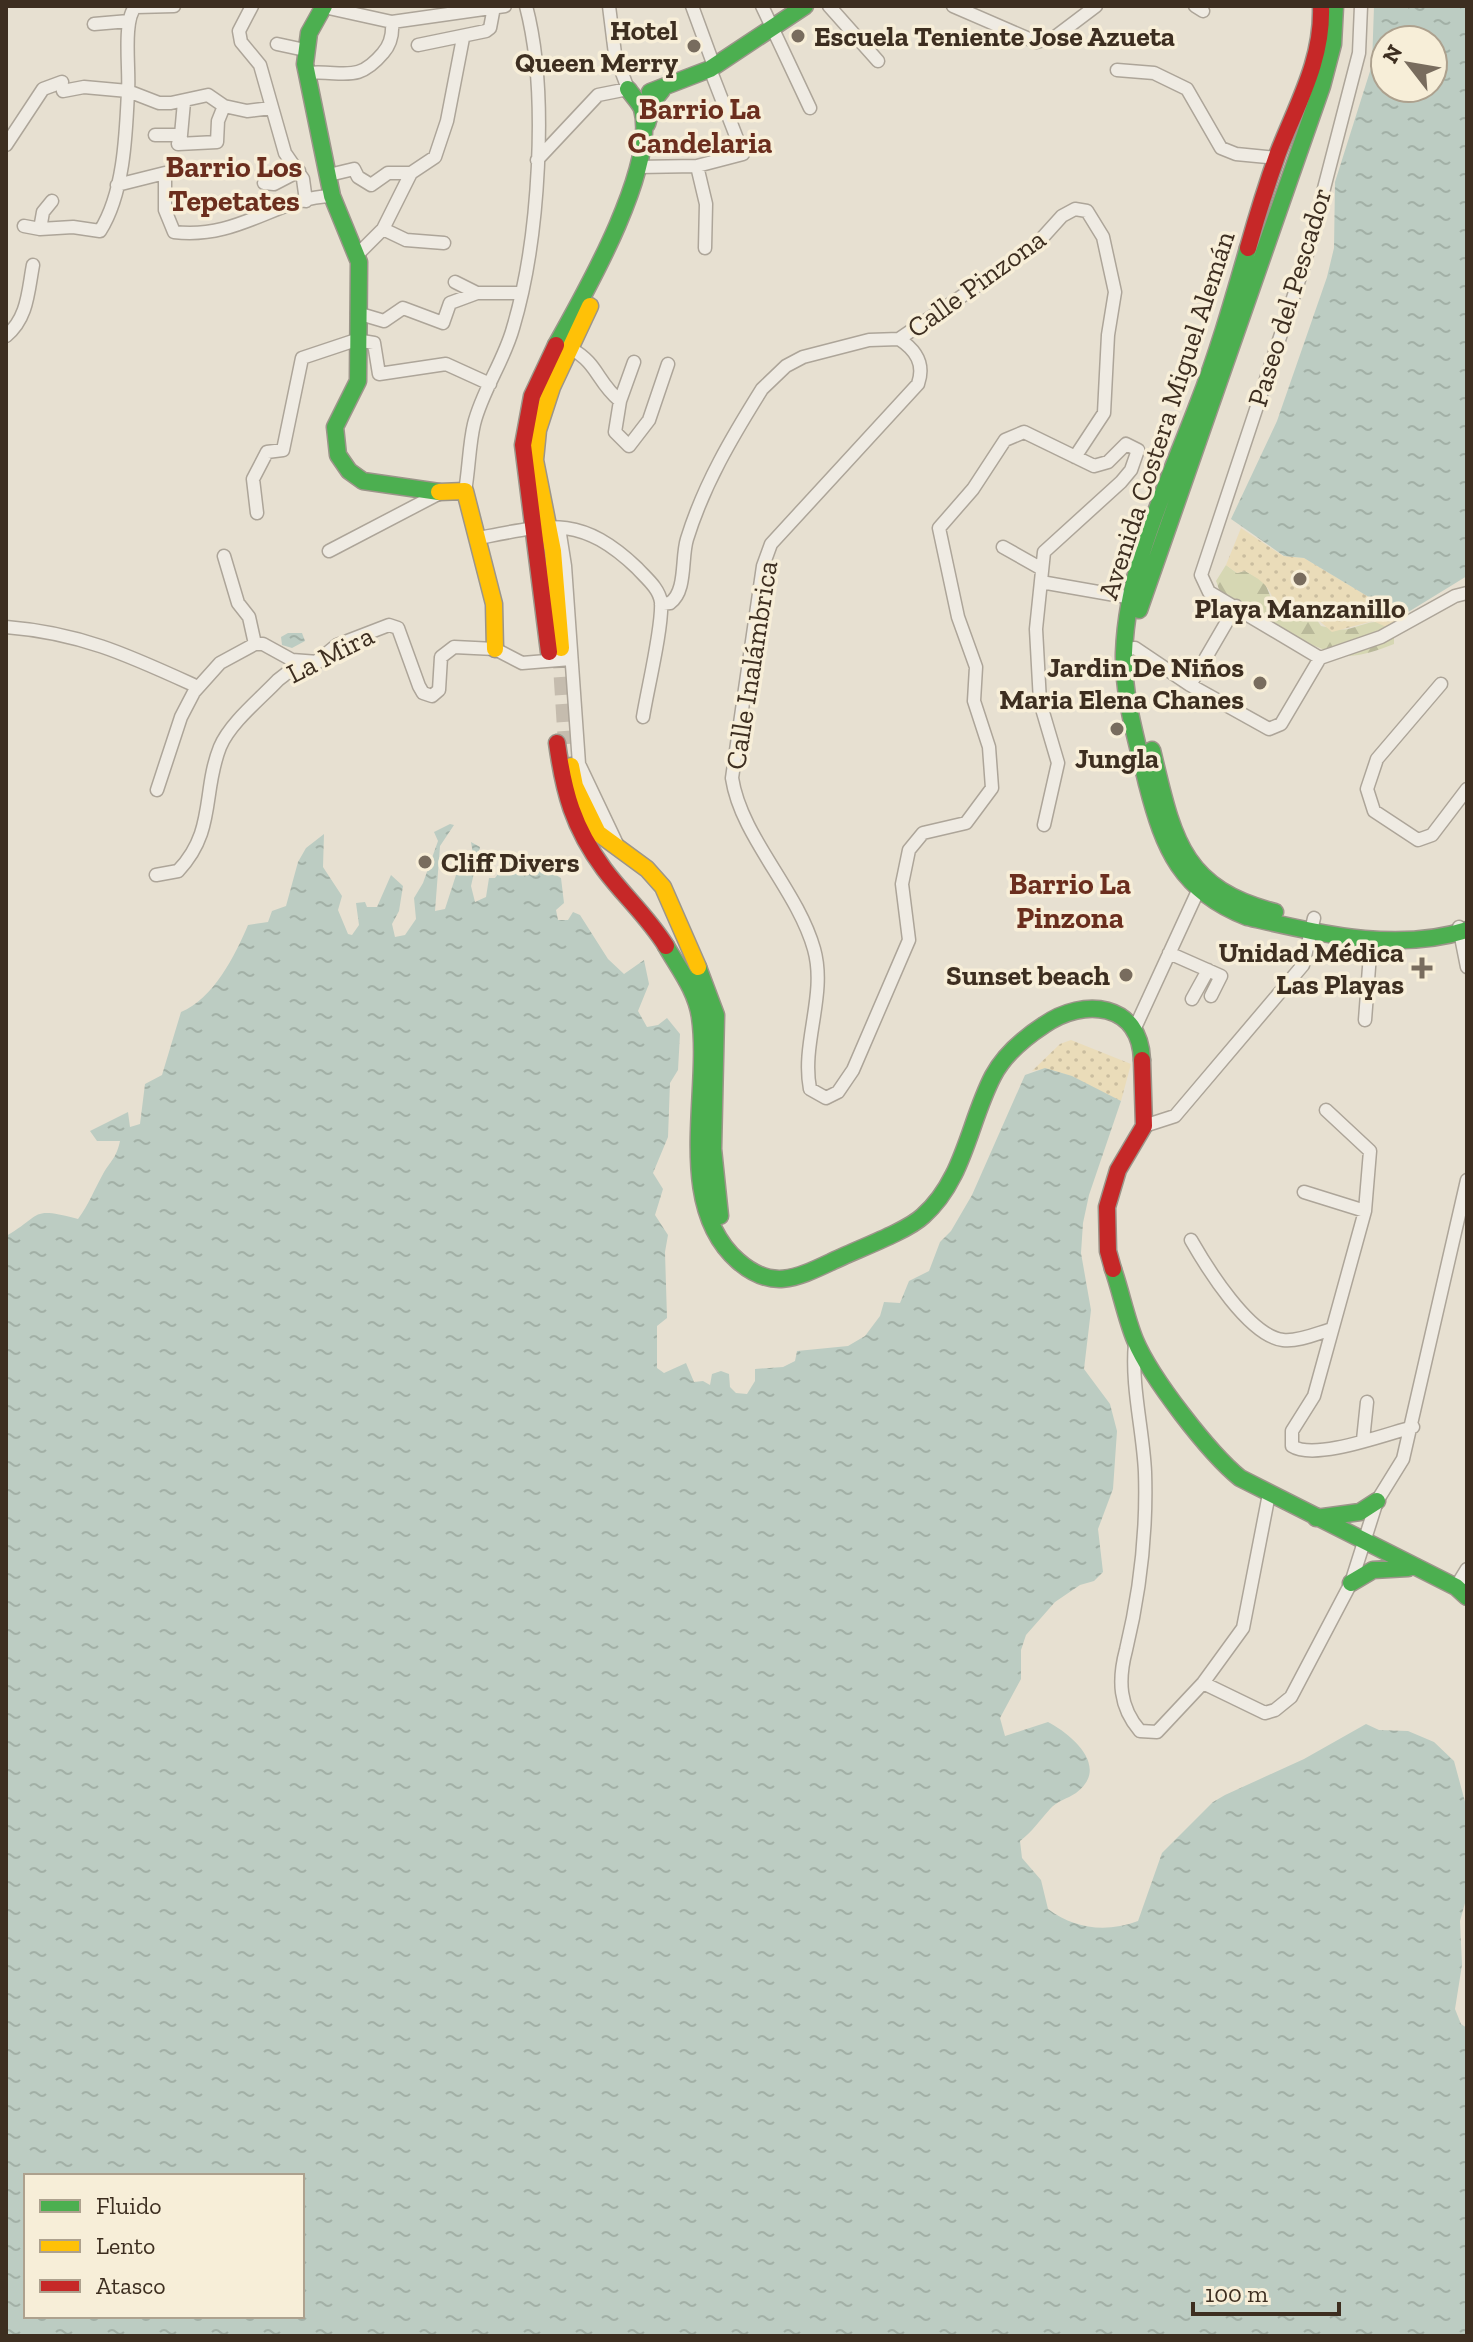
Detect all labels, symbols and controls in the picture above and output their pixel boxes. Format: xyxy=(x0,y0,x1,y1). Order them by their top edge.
place label: Hotel Queen Merry xyxy=(515,14,678,79)
place label: Escuela Teniente Jose Azueta xyxy=(814,20,1175,53)
north arrow xyxy=(1369,24,1449,104)
marker: Escuela Teniente Jose Azueta xyxy=(789,27,807,45)
marker: Hotel Queen Merry xyxy=(685,37,703,55)
text: N xyxy=(1376,40,1408,68)
district label: Barrio La Candelaria xyxy=(628,91,773,161)
district label: Barrio Los Tepetates xyxy=(166,149,303,219)
street label: Paseo del Pescador xyxy=(1241,184,1338,410)
street label: Calle Pinzona xyxy=(901,222,1052,345)
street label: Avenida Costera Miguel Alemán xyxy=(1091,227,1242,603)
street label: Calle Inalámbrica xyxy=(719,558,784,772)
marker: Playa Manzanillo xyxy=(1291,570,1309,588)
place label: Playa Manzanillo xyxy=(1194,592,1406,625)
street label: La Mira xyxy=(281,618,380,690)
place label: Jardin De Niños Maria Elena Chanes xyxy=(999,651,1244,716)
marker: Jardin De Niños Maria Elena Chanes xyxy=(1251,674,1269,692)
marker: Jungla xyxy=(1108,720,1126,738)
place label: Jungla xyxy=(1075,742,1159,775)
place label: Cliff Divers xyxy=(441,846,580,879)
marker: Cliff Divers xyxy=(416,853,434,871)
district label: Barrio La Pinzona xyxy=(1009,866,1131,936)
place label: Unidad Médica Las Playas xyxy=(1218,936,1404,1001)
marker: Unidad Médica Las Playas xyxy=(1411,957,1433,979)
place label: Sunset beach xyxy=(946,959,1110,992)
marker: Sunset beach xyxy=(1117,966,1135,984)
legend xyxy=(24,2174,304,2318)
text: Fluido xyxy=(96,2191,161,2220)
text: Lento xyxy=(96,2231,155,2260)
scale bar xyxy=(1193,2266,1339,2316)
text: Atasco xyxy=(96,2271,166,2300)
text: 100 m xyxy=(1205,2279,1268,2308)

